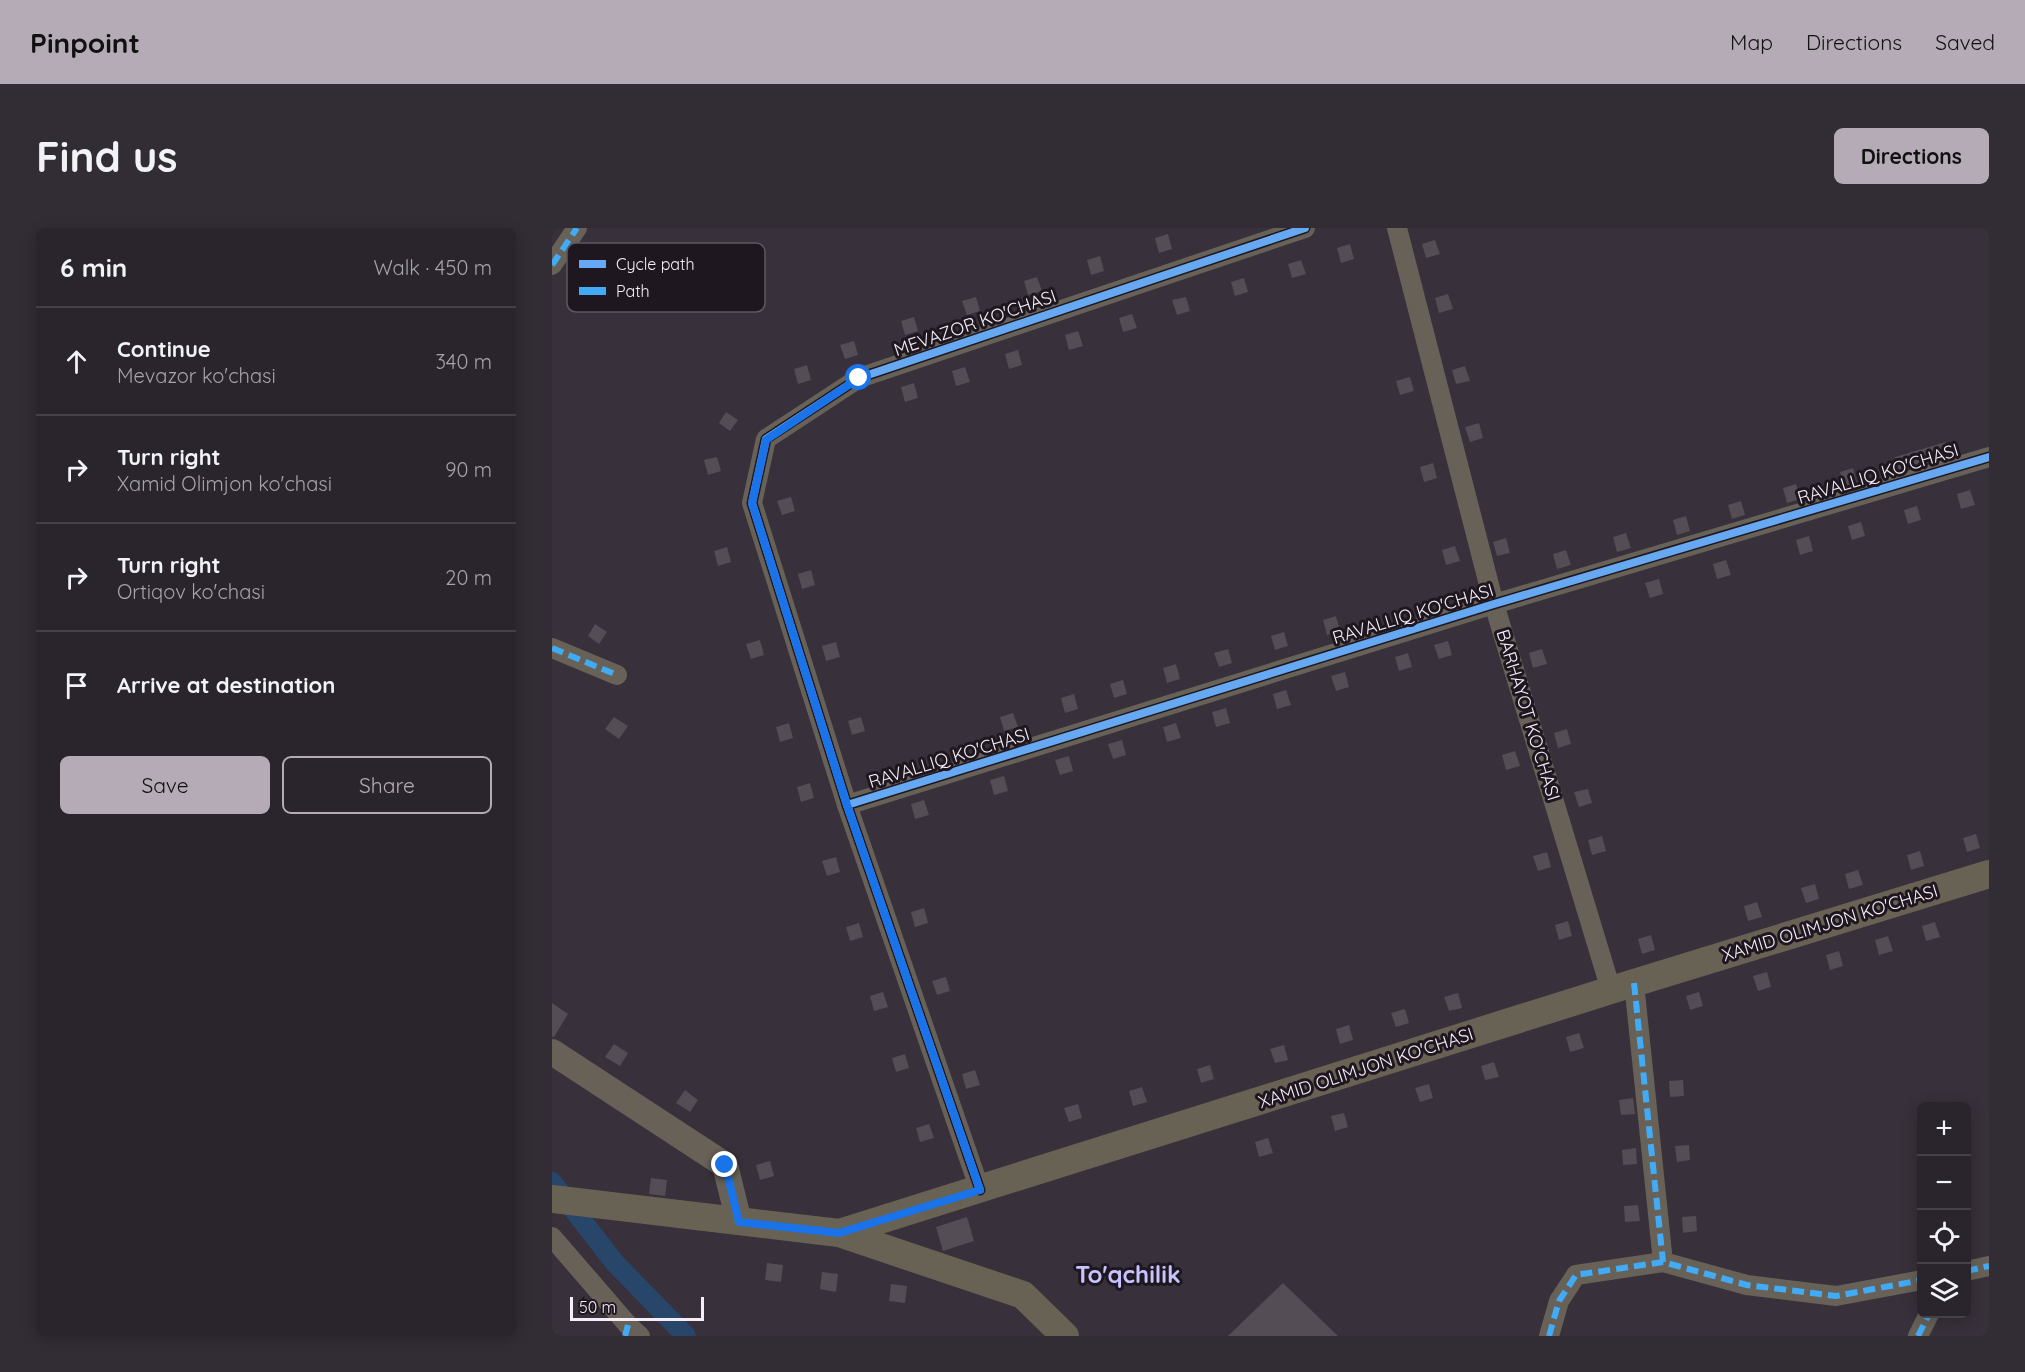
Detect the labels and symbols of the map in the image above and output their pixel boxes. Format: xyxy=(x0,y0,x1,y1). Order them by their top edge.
legend xyxy=(567,243,765,312)
text: Cycle path xyxy=(616,254,695,274)
text: Path xyxy=(616,281,650,301)
street label: MEVAZOR KO'CHASI xyxy=(891,284,1059,361)
route start xyxy=(845,364,871,390)
street label: RAVALLIQ KO'CHASI xyxy=(1794,438,1961,509)
street label: RAVALLIQ KO'CHASI xyxy=(1329,578,1496,649)
street label: BARHAYOT KO'CHASI xyxy=(1491,626,1565,803)
street label: RAVALLIQ KO'CHASI xyxy=(865,722,1032,793)
street label: XAMID OLIMJON KO'CHASI xyxy=(1719,879,1941,966)
street label: XAMID OLIMJON KO'CHASI xyxy=(1256,1022,1476,1113)
route end xyxy=(711,1151,737,1177)
district label: To'qchilik xyxy=(1075,1259,1181,1289)
scale bar xyxy=(570,1294,704,1322)

